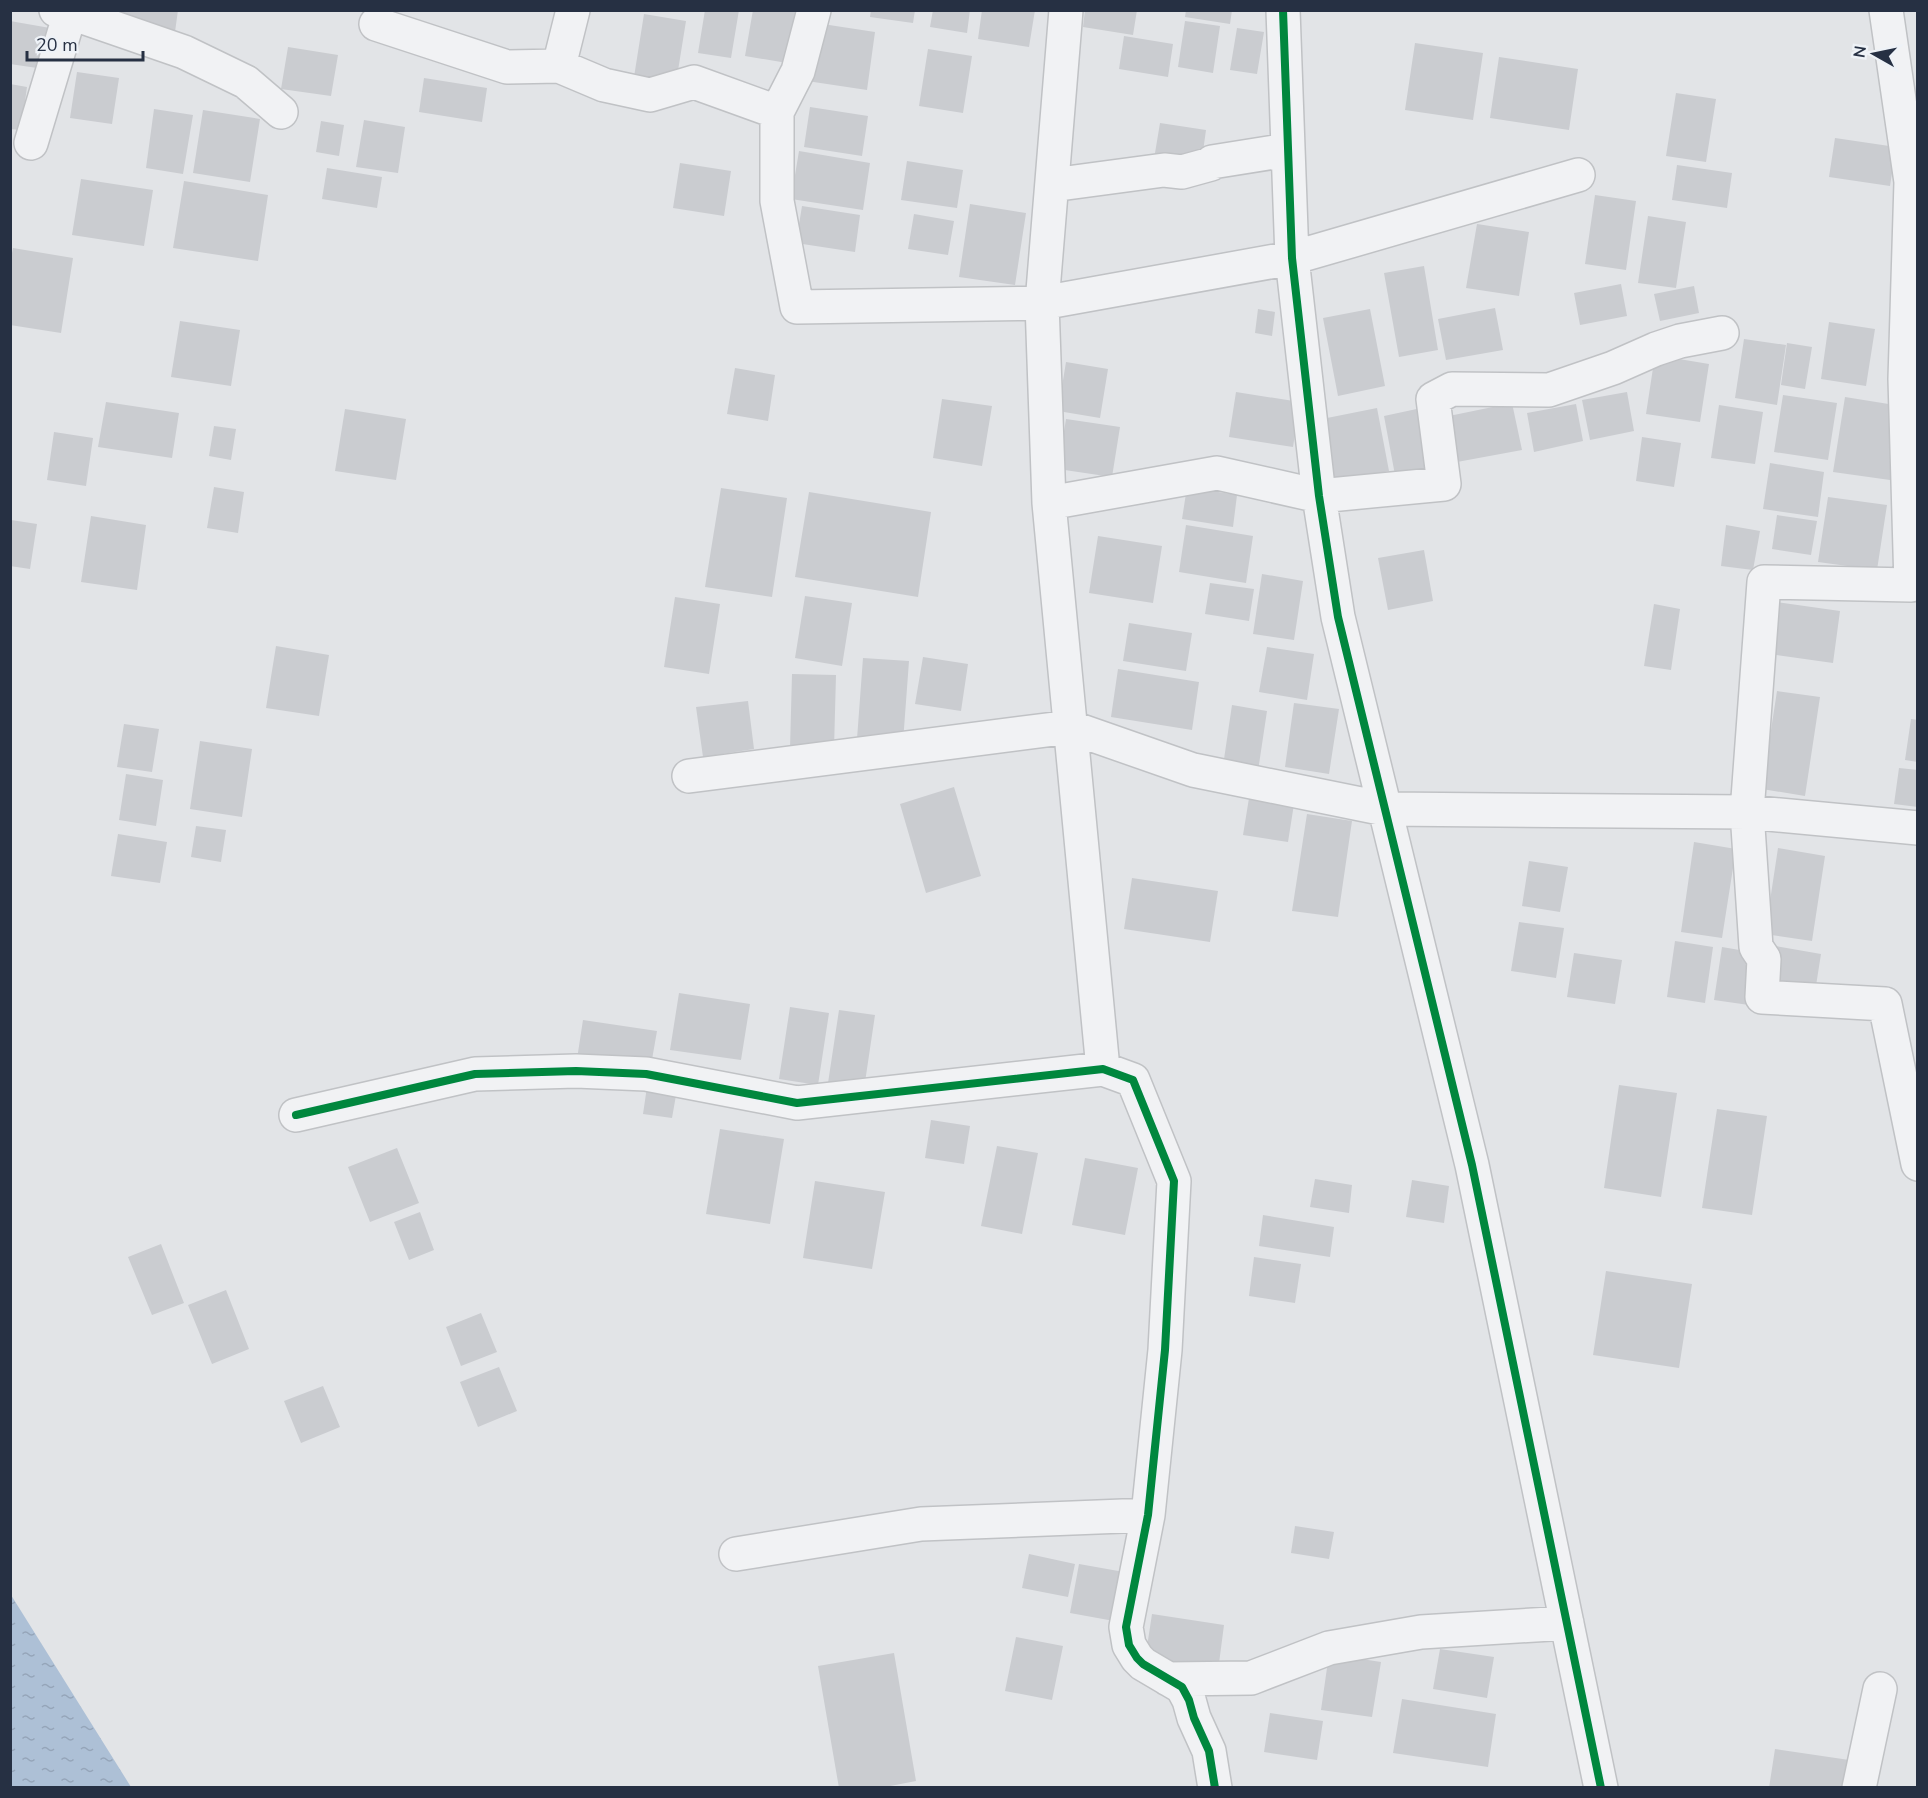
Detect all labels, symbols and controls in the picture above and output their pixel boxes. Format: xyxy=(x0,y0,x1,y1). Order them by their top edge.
scale bar xyxy=(27,24,142,62)
north arrow xyxy=(1844,24,1904,84)
text: 20 m xyxy=(36,33,78,57)
text: N xyxy=(1848,44,1872,59)

